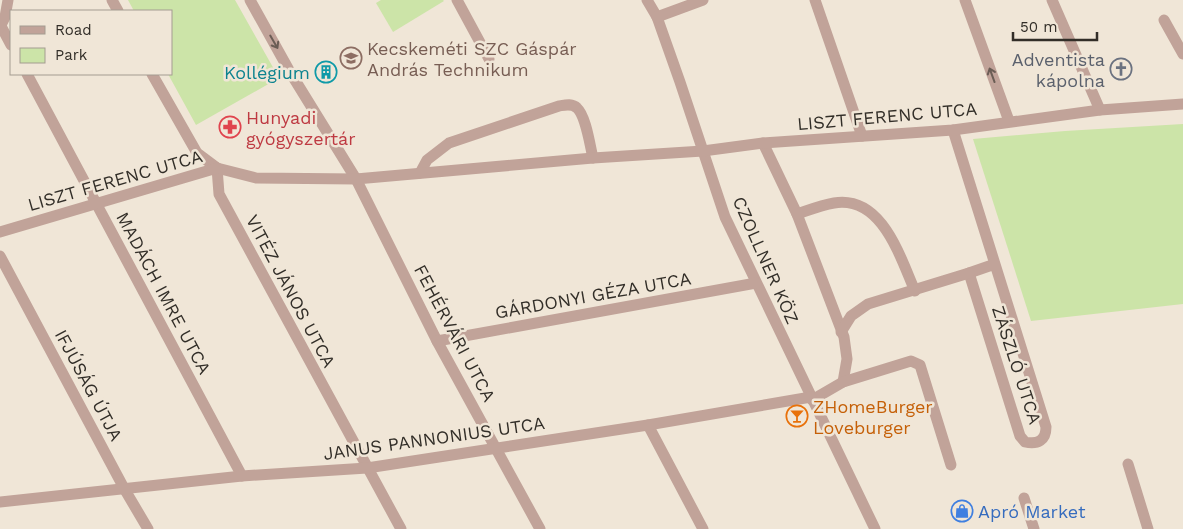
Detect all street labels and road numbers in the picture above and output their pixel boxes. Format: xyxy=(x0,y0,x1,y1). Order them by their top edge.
street label: LISZT FERENC UTCA xyxy=(796,98,978,134)
street label: LISZT FERENC UTCA xyxy=(25,145,205,215)
street label: CZOLLNER KÖZ xyxy=(729,193,803,327)
street label: MADÁCH IMRE UTCA xyxy=(112,208,216,378)
street label: VITÉZ JÁNOS UTCA xyxy=(242,211,340,371)
street label: FEHÉRVÁRI UTCA xyxy=(410,261,500,405)
street label: GÁRDONYI GÉZA UTCA xyxy=(493,267,693,323)
street label: ZÁSZLÓ UTCA xyxy=(988,303,1046,427)
street label: IFJÚSÁG ÚTJA xyxy=(51,326,127,444)
street label: JANUS PANNONIUS UTCA xyxy=(322,412,546,464)

